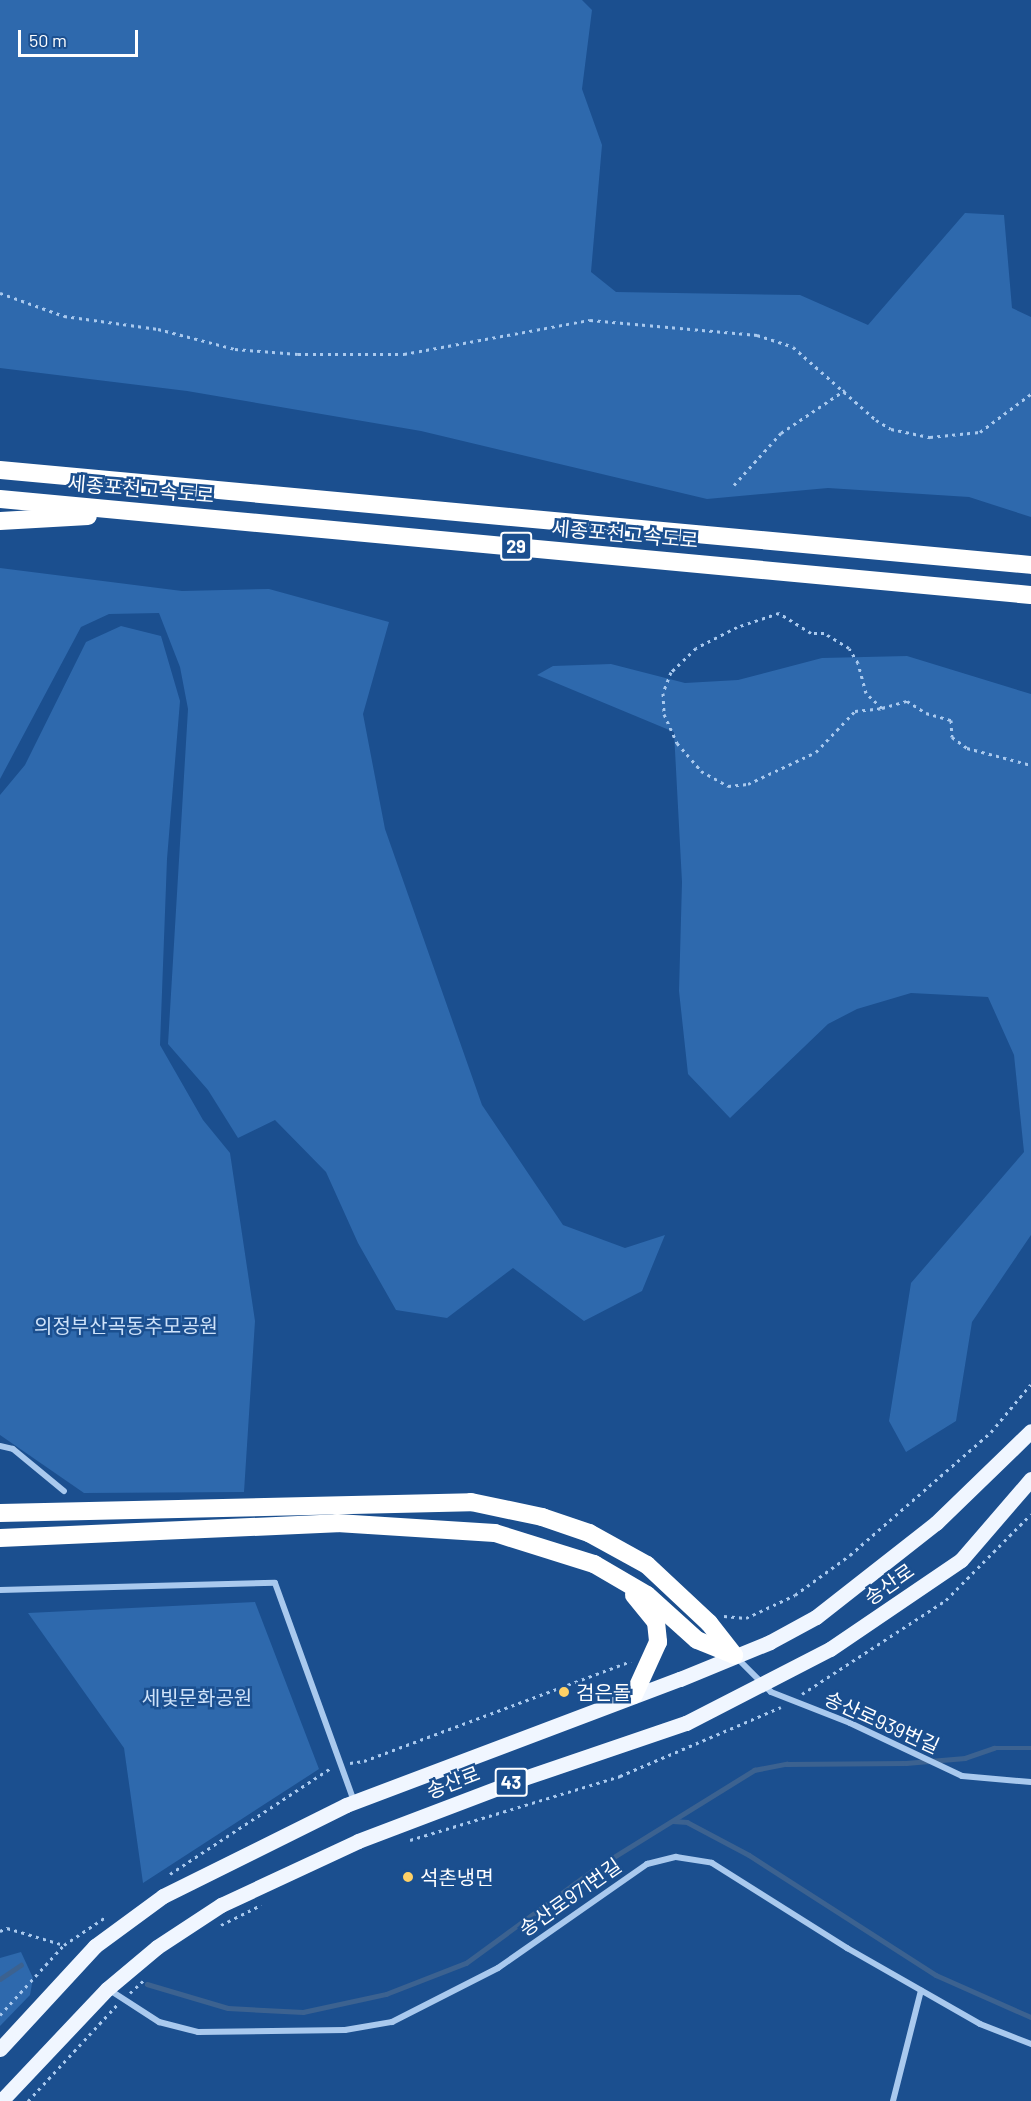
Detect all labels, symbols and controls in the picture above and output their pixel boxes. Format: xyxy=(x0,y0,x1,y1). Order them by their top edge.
scale bar xyxy=(21,18,141,56)
text: 50 m xyxy=(29,29,67,51)
street label: 세종포천고속도로 xyxy=(67,471,215,507)
street label: 세종포천고속도로 xyxy=(551,516,699,552)
road number: 29 xyxy=(500,531,532,561)
park label: 의정부산곡동추모공원 xyxy=(34,1313,218,1337)
street label: 송산로 xyxy=(860,1558,918,1610)
place label: 검은돌 xyxy=(576,1680,631,1704)
park label: 세빛문화공원 xyxy=(142,1685,252,1709)
marker: 검은돌 xyxy=(557,1685,571,1699)
street label: 송산로939번길 xyxy=(821,1686,943,1758)
street label: 송산로 xyxy=(423,1761,483,1803)
road number: 43 xyxy=(494,1767,528,1797)
street label: 송산로971번길 xyxy=(514,1853,626,1941)
place label: 석촌냉면 xyxy=(420,1865,494,1889)
marker: 석촌냉면 xyxy=(401,1870,415,1884)

